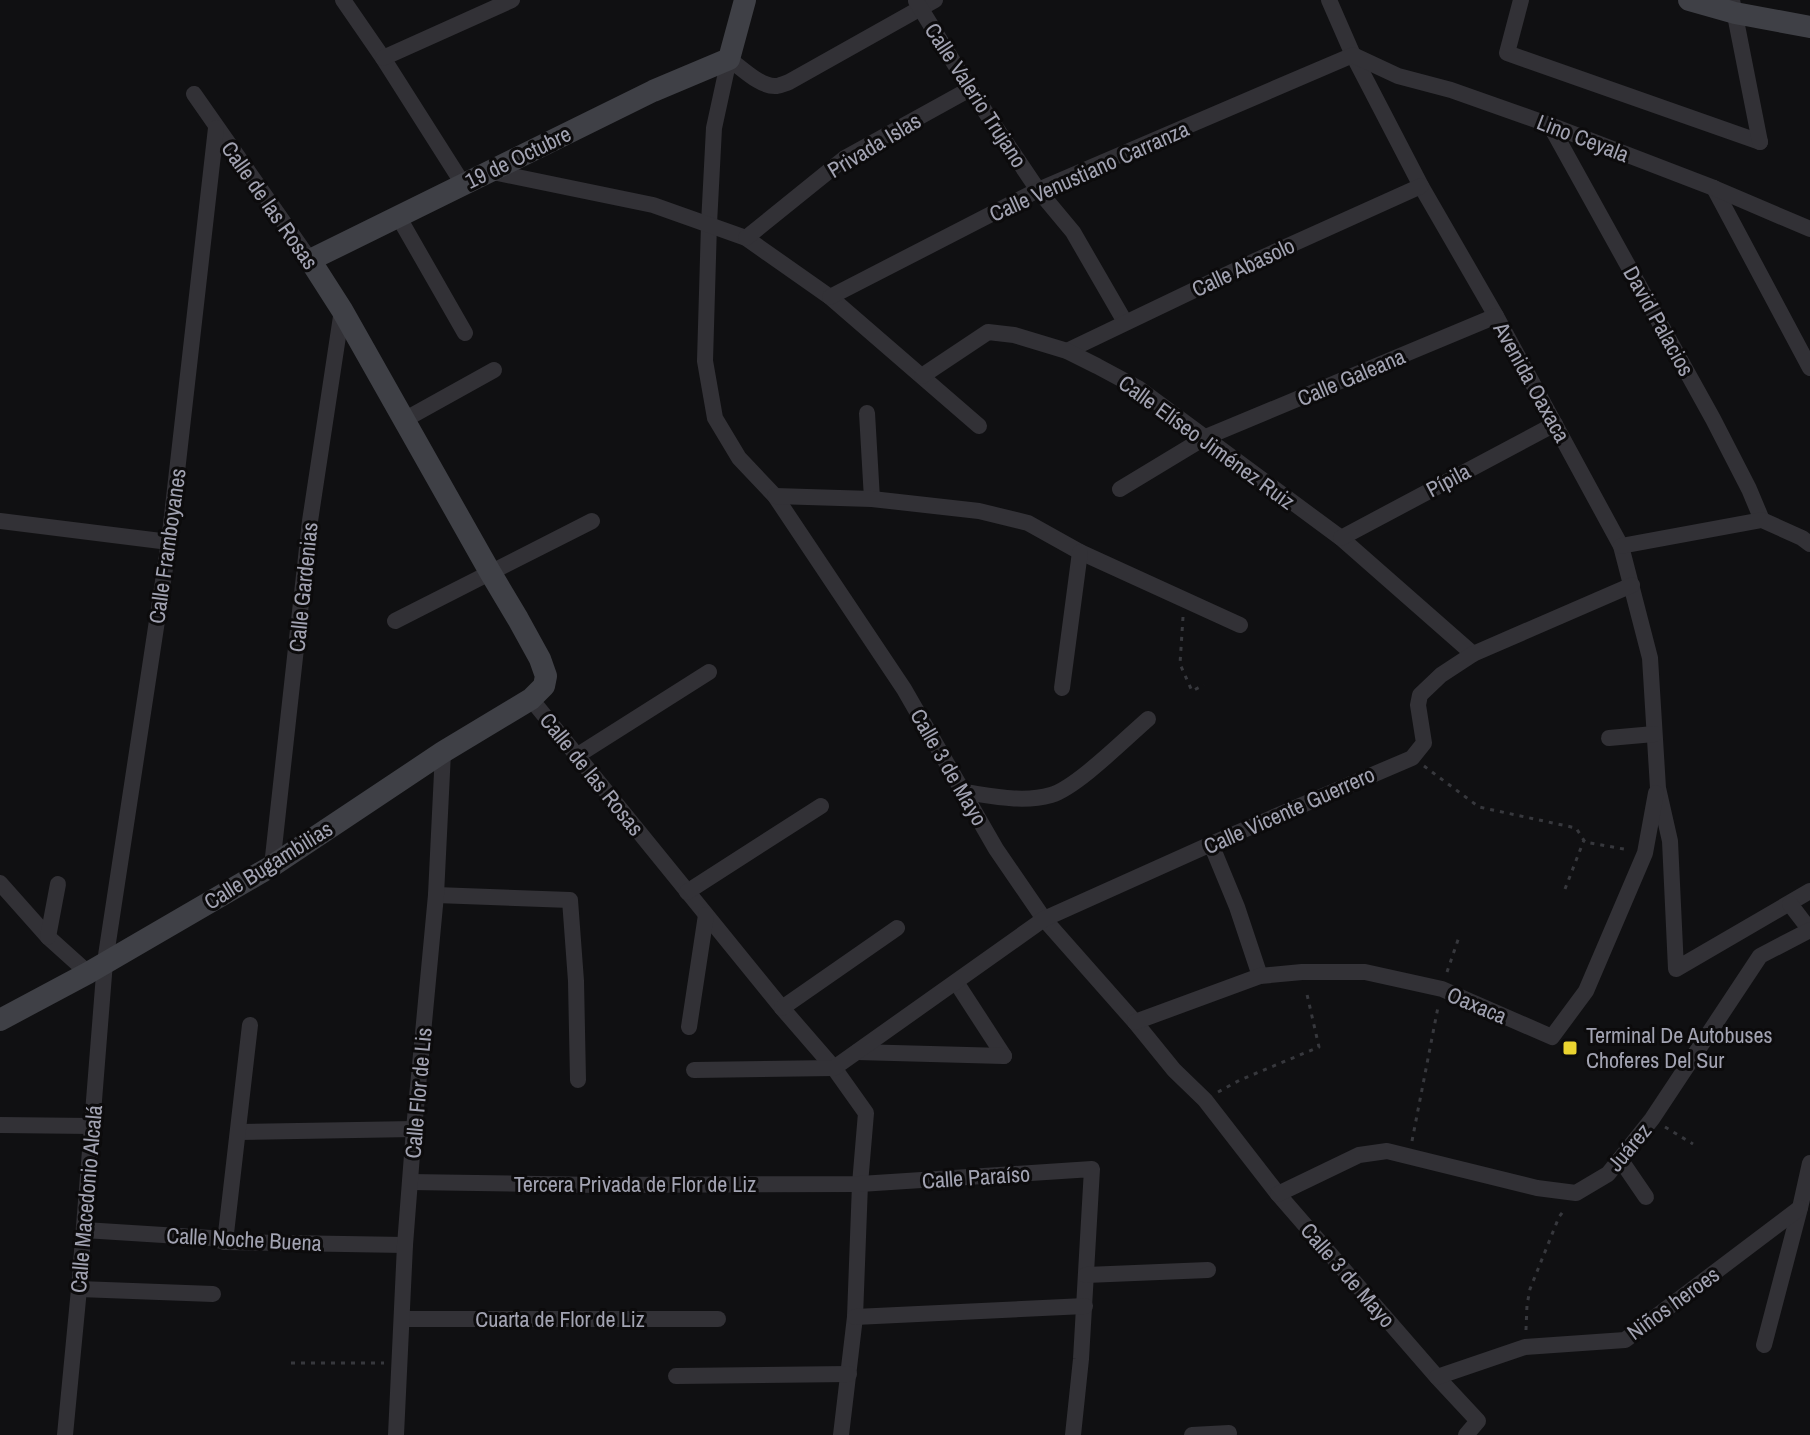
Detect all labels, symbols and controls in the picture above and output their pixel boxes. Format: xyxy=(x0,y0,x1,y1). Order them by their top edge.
street label: Calle Valerio Trujano xyxy=(918,17,1034,173)
street label: Privada Islas xyxy=(822,105,926,185)
street label: Lino Ceyala xyxy=(1533,107,1633,169)
street label: Calle Venustiano Carranza xyxy=(984,113,1194,229)
street label: 19 de Octubre xyxy=(460,118,576,196)
street label: Calle de las Rosas xyxy=(215,135,325,275)
street label: Calle Abasolo xyxy=(1187,230,1299,304)
street label: David Palacios xyxy=(1616,261,1702,381)
street label: Avenida Oaxaca xyxy=(1486,316,1577,447)
street label: Calle Galeana xyxy=(1293,341,1409,413)
street label: Calle Elíseo Jiménez Ruiz xyxy=(1113,368,1301,516)
street label: Pípila xyxy=(1421,456,1475,504)
street label: Calle Framboyanes xyxy=(141,466,193,626)
street label: Calle Gardenias xyxy=(281,521,325,653)
street label: Calle 3 de Mayo xyxy=(903,703,995,831)
street label: Calle de las Rosas xyxy=(533,706,651,842)
street label: Calle Vicente Guerrero xyxy=(1199,759,1379,861)
street label: Calle Bugambilias xyxy=(198,813,338,917)
street label: Oaxaca xyxy=(1443,979,1511,1031)
place label: Terminal De Autobuses Choferes Del Sur xyxy=(1586,1020,1773,1075)
street label: Calle Flor de Lis xyxy=(397,1026,439,1160)
marker: Terminal De Autobuses Choferes Del Sur xyxy=(1561,1039,1579,1057)
street label: Calle Macedonio Alcalá xyxy=(63,1104,109,1294)
street label: Juárez xyxy=(1600,1117,1658,1177)
street label: Calle Paraíso xyxy=(921,1158,1031,1196)
street label: Tercera Privada de Flor de Liz xyxy=(514,1169,756,1199)
street label: Calle 3 de Mayo xyxy=(1294,1216,1402,1334)
street label: Calle Noche Buena xyxy=(166,1220,322,1258)
street label: Niños heroes xyxy=(1621,1259,1725,1347)
street label: Cuarta de Flor de Liz xyxy=(475,1304,645,1334)

